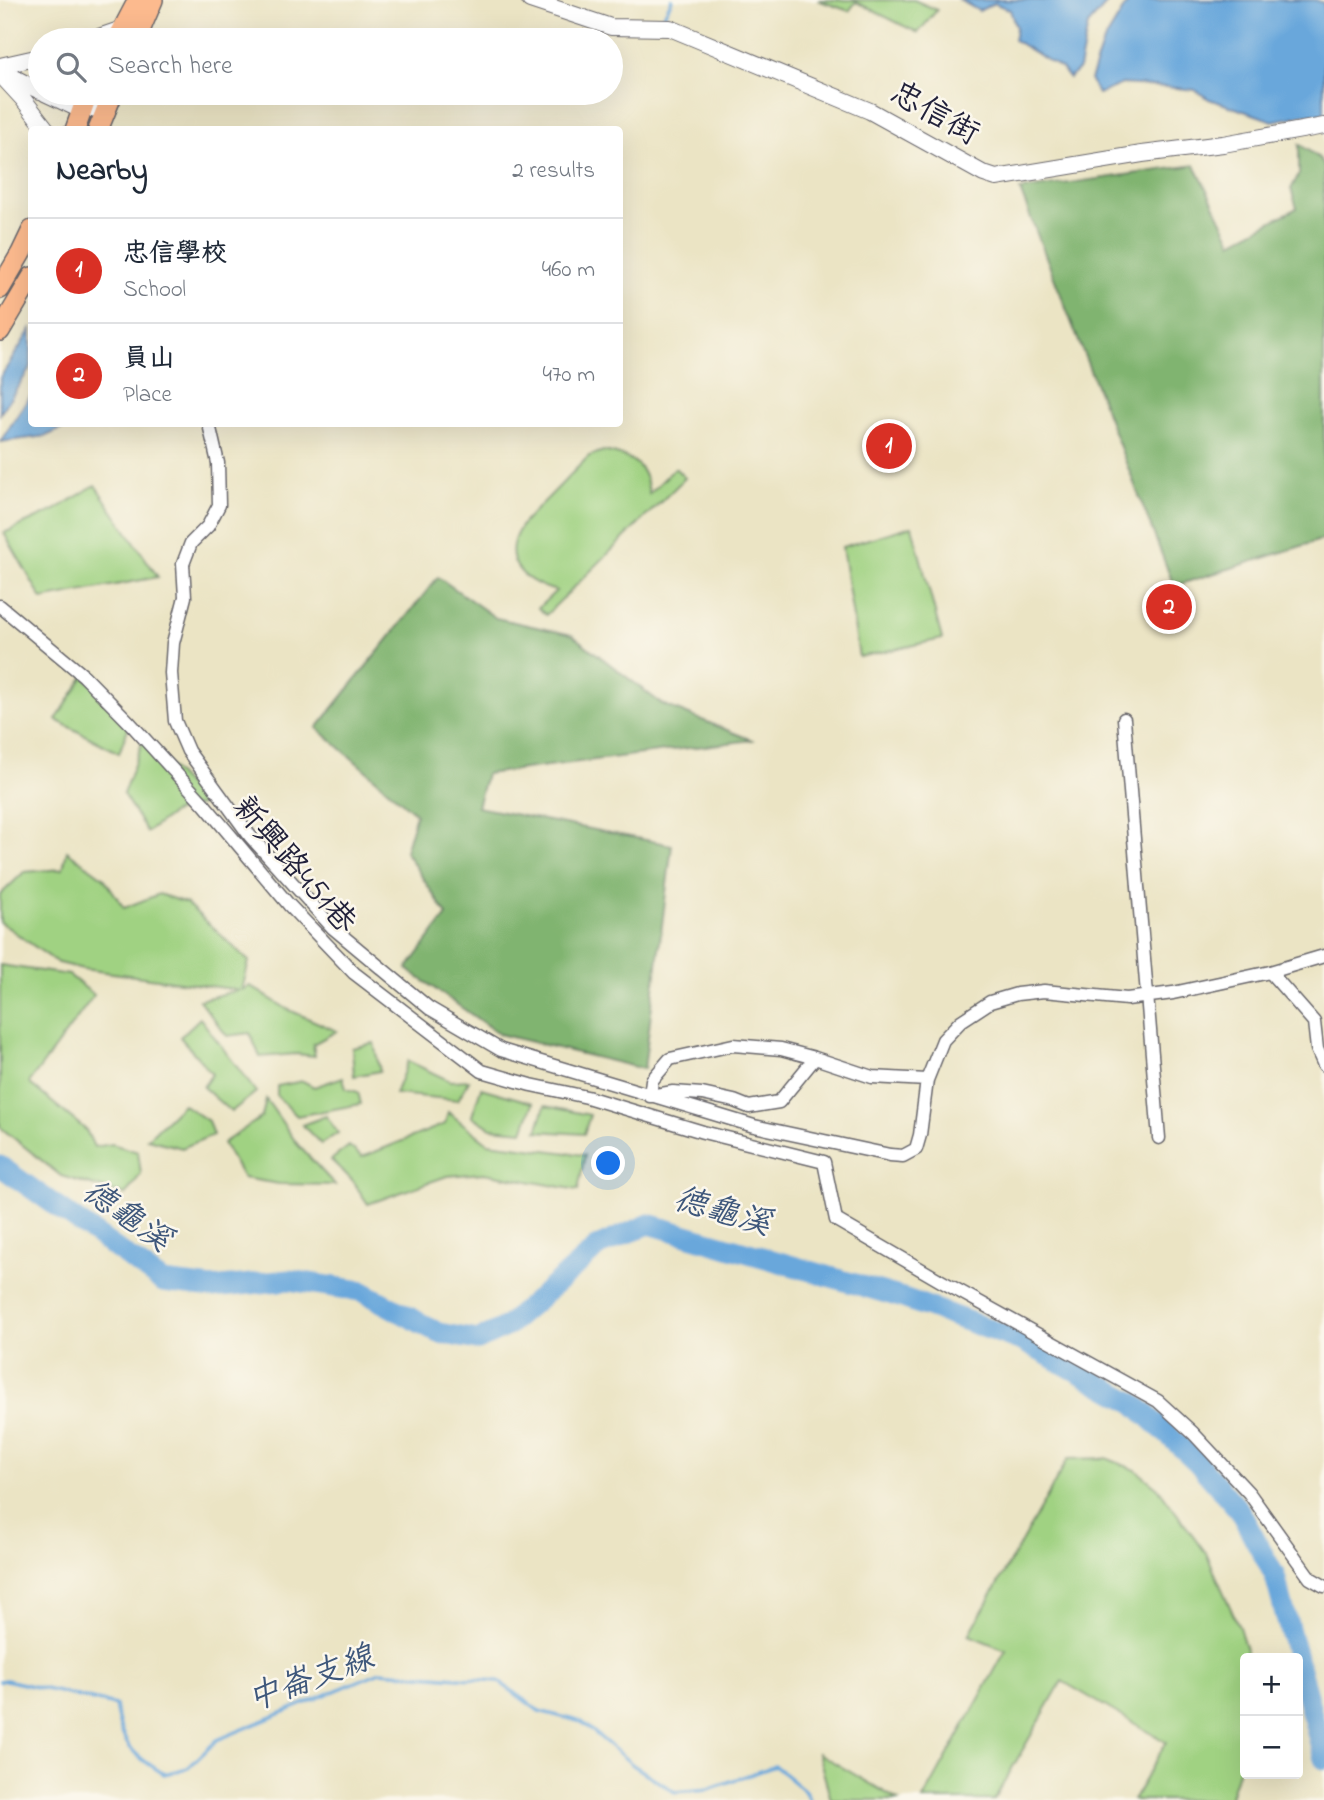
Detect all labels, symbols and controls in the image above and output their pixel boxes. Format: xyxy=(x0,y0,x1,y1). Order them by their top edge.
search box xyxy=(28,28,623,105)
icon: search xyxy=(52,48,90,86)
text: Search here xyxy=(108,48,233,86)
street label: 忠信街 xyxy=(881,71,987,159)
text: Nearby xyxy=(56,150,148,194)
text: 2 results xyxy=(512,155,595,188)
text: 忠信學校 xyxy=(123,236,227,274)
text: 1 xyxy=(75,254,83,287)
text: 460 m xyxy=(542,254,595,287)
text: School xyxy=(123,274,186,307)
text: 員山 xyxy=(123,341,175,379)
text: 2 xyxy=(73,359,85,392)
text: 470 m xyxy=(543,359,595,392)
text: Place xyxy=(123,379,172,412)
pin: 1 xyxy=(866,420,912,472)
pin: 2 xyxy=(1146,581,1192,633)
street label: 新興路451巷 xyxy=(220,787,366,945)
your location xyxy=(591,1146,625,1180)
water label: 德龜溪 xyxy=(72,1169,182,1266)
water label: 德龜溪 xyxy=(668,1176,778,1250)
water label: 中崙支線 xyxy=(241,1634,383,1725)
map controls xyxy=(1240,1653,1303,1779)
button: + xyxy=(1240,1653,1303,1716)
button: − xyxy=(1240,1716,1303,1779)

